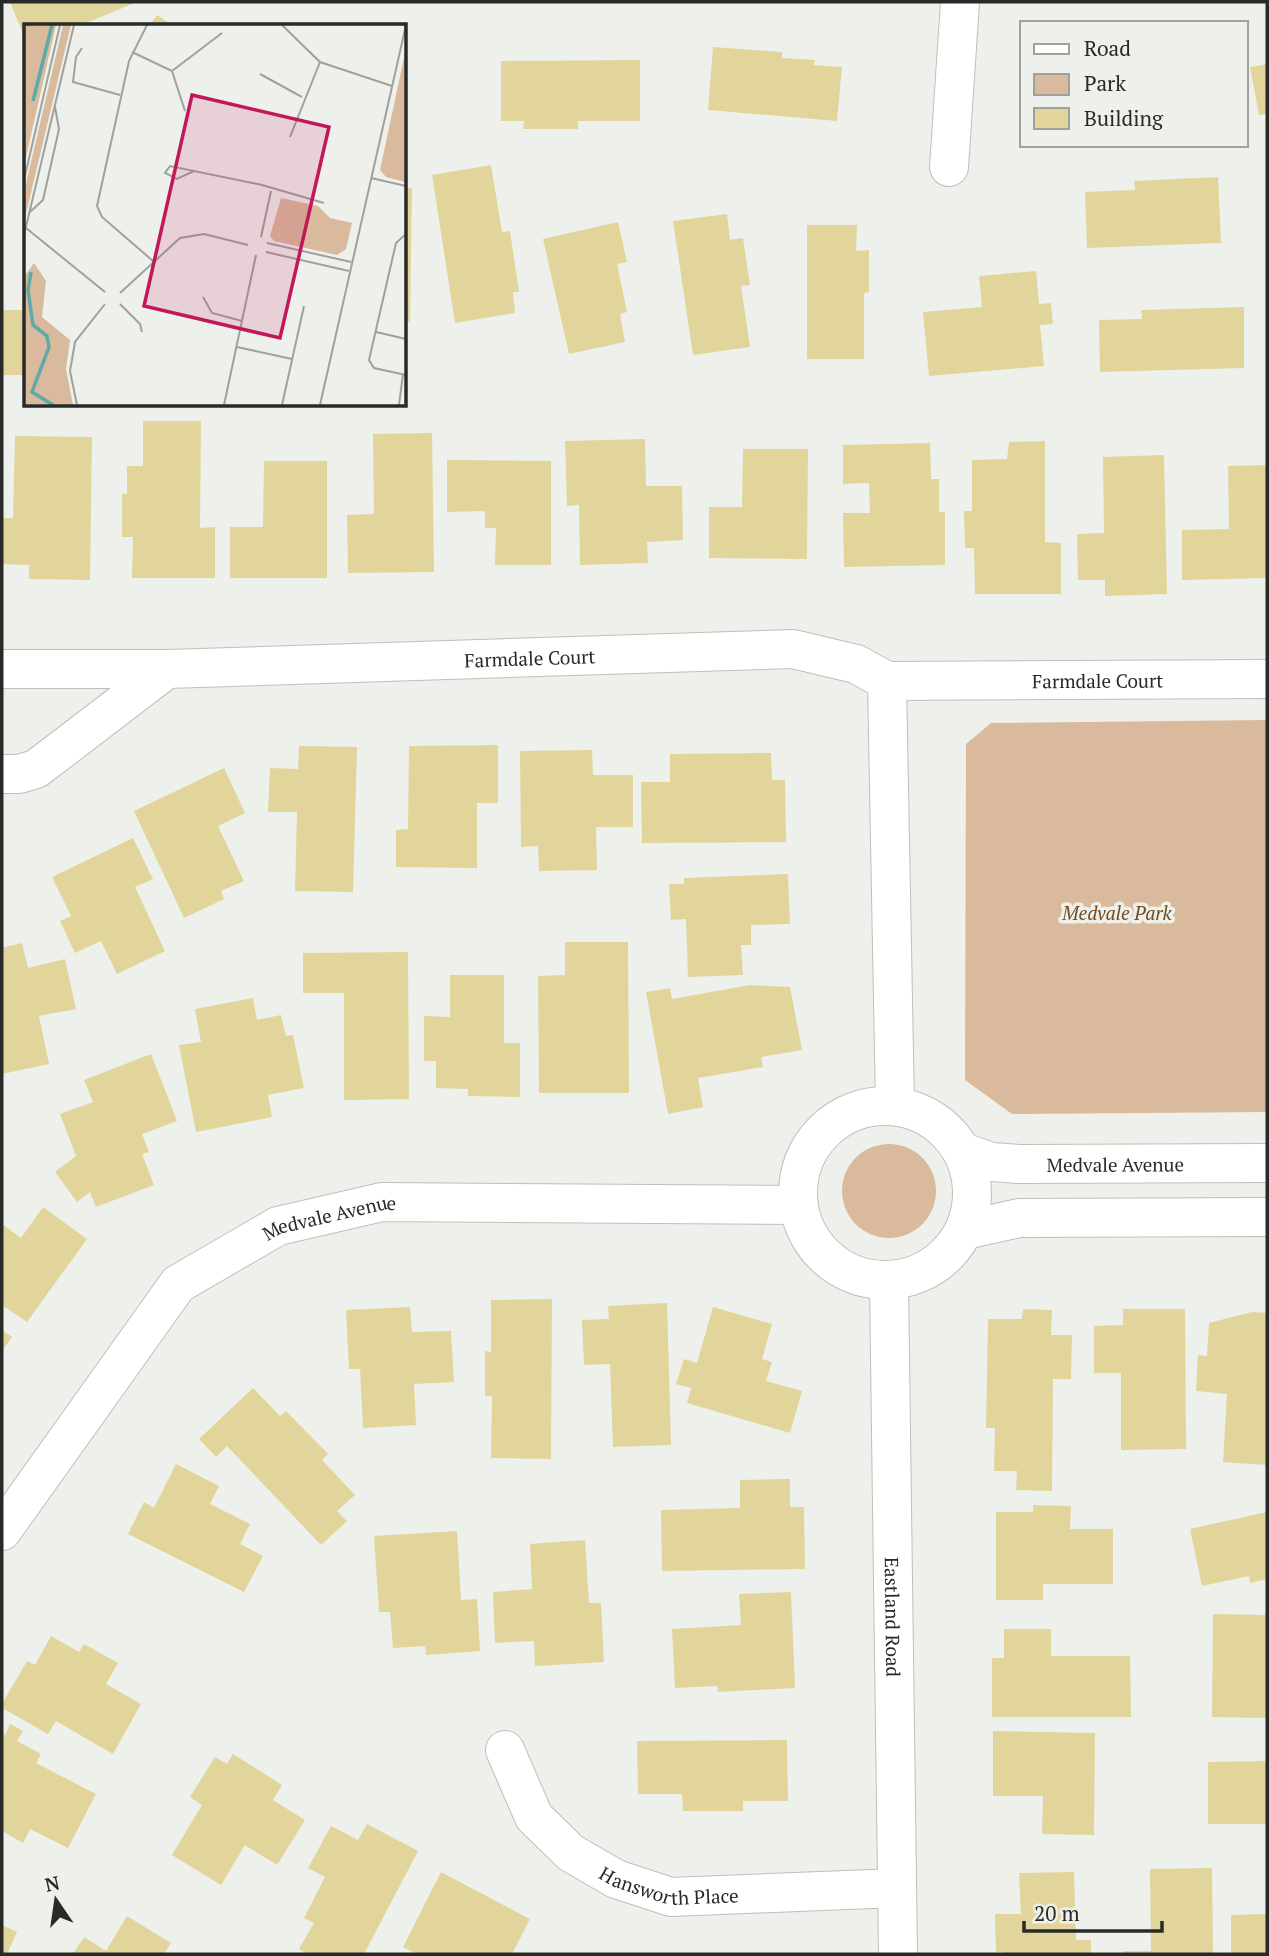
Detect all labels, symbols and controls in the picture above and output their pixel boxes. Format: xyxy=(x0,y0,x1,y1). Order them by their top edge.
legend xyxy=(1020,21,1248,147)
inset map xyxy=(24,24,406,406)
text: Road xyxy=(1084,34,1131,62)
text: Park xyxy=(1084,69,1126,97)
text: Building xyxy=(1084,104,1164,132)
street label: Farmdale Court xyxy=(464,643,596,672)
street label: Farmdale Court xyxy=(1032,667,1163,693)
park label: Medvale Park xyxy=(1061,900,1173,925)
street label: Medvale Avenue xyxy=(1046,1151,1184,1176)
street label: Medvale Avenue xyxy=(257,1189,396,1245)
street label: Eastland Road xyxy=(880,1557,907,1678)
street label: Hansworth Place xyxy=(595,1860,739,1909)
north arrow xyxy=(21,1865,91,1935)
text: N xyxy=(42,1869,62,1897)
scale bar xyxy=(1024,1890,1162,1934)
text: 20 m xyxy=(1034,1899,1080,1927)

